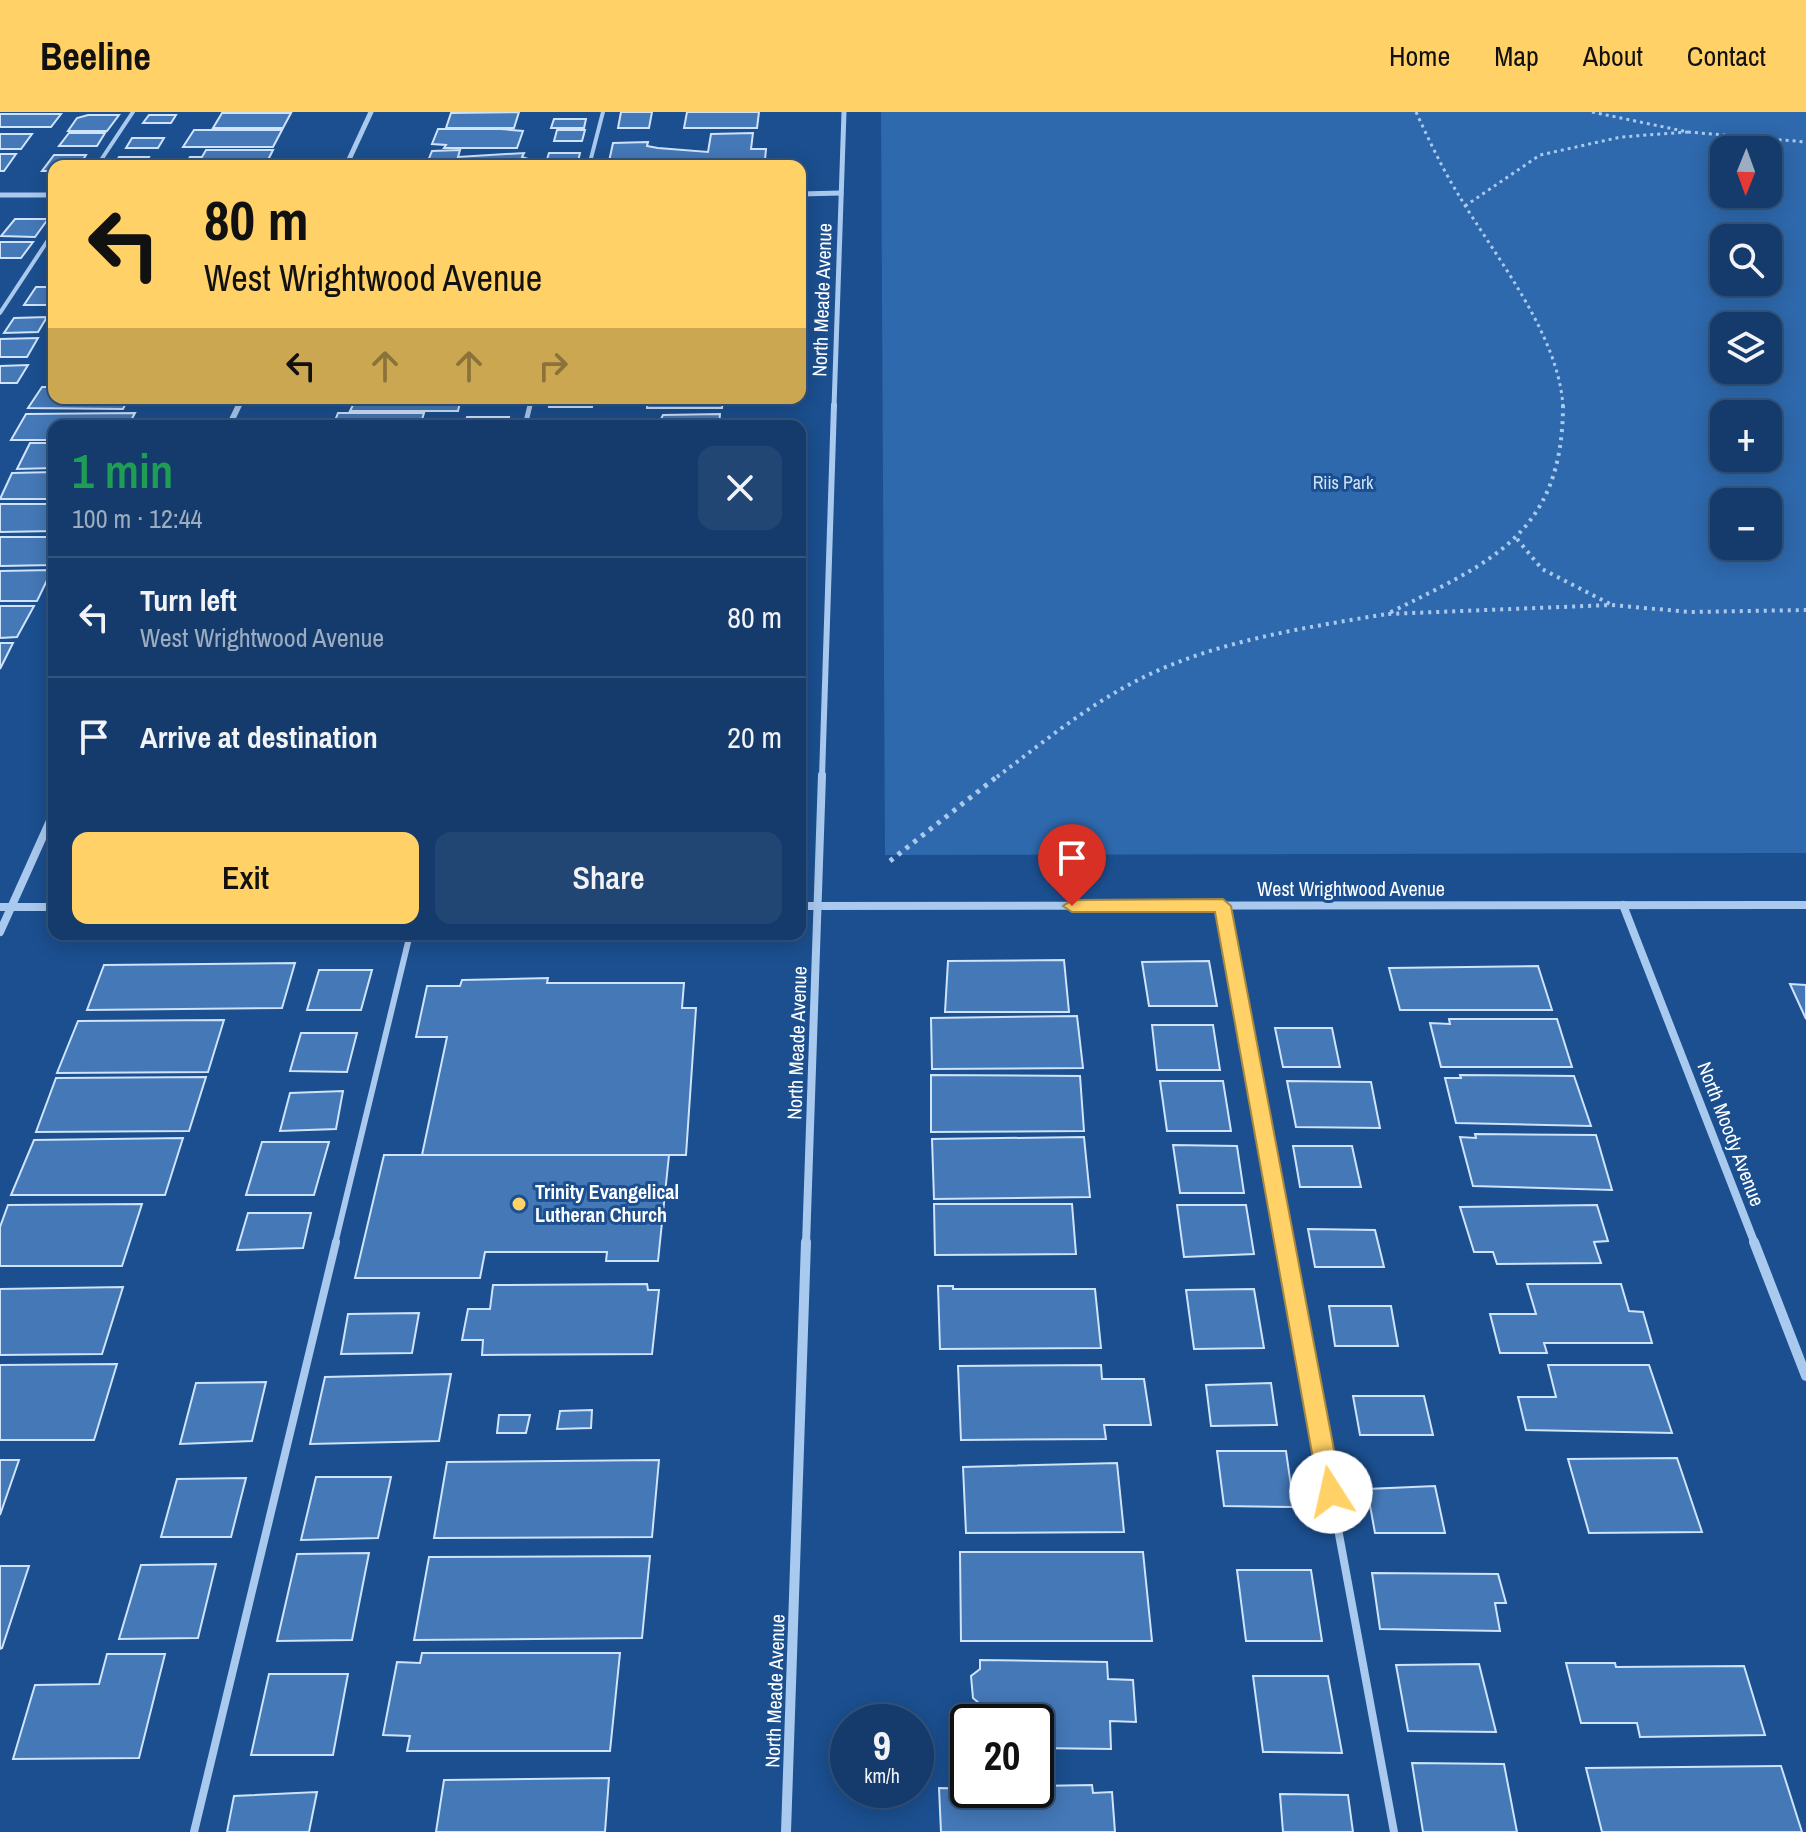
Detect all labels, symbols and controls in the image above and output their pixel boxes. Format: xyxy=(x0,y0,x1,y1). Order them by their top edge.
text: Beeline xyxy=(40,31,151,82)
text: Home xyxy=(1389,37,1450,75)
text: Map xyxy=(1494,37,1539,75)
text: About xyxy=(1583,37,1643,75)
text: Contact xyxy=(1687,37,1766,75)
north arrow xyxy=(1710,136,1782,208)
map controls xyxy=(1710,136,1782,560)
text: 80 m xyxy=(204,182,309,257)
icon: left xyxy=(72,192,176,296)
street label: North Meade Avenue xyxy=(805,223,838,377)
button: search xyxy=(1710,224,1782,296)
text: West Wrightwood Avenue xyxy=(204,254,542,302)
button: layers xyxy=(1710,312,1782,384)
icon: left xyxy=(279,344,323,388)
icon: ahead xyxy=(363,344,407,388)
icon: ahead xyxy=(447,344,491,388)
icon: right xyxy=(531,344,575,388)
button: + xyxy=(1710,400,1782,472)
text: 1 min xyxy=(72,438,173,503)
button: close xyxy=(698,446,782,530)
park label: Riis Park xyxy=(1313,470,1374,495)
button: − xyxy=(1710,488,1782,560)
text: 100 m · 12:44 xyxy=(72,501,202,536)
text: Turn left xyxy=(140,580,237,620)
icon: left xyxy=(72,595,116,639)
text: 80 m xyxy=(727,597,782,637)
text: West Wrightwood Avenue xyxy=(140,620,384,655)
icon: arrive xyxy=(72,715,116,759)
text: Arrive at destination xyxy=(140,717,378,757)
text: 20 m xyxy=(727,717,782,757)
pin xyxy=(1038,824,1106,906)
button: Exit xyxy=(72,832,419,924)
button: Share xyxy=(435,832,782,924)
icon: arrive xyxy=(1050,836,1094,880)
street label: West Wrightwood Avenue xyxy=(1257,875,1445,902)
street label: North Meade Avenue xyxy=(780,966,813,1120)
street label: North Moody Avenue xyxy=(1691,1058,1771,1210)
place label: Trinity Evangelical Lutheran Church xyxy=(535,1178,679,1228)
marker: Trinity Evangelical Lutheran Church xyxy=(510,1195,528,1213)
position arrow xyxy=(1289,1450,1373,1534)
street label: North Meade Avenue xyxy=(758,1614,791,1768)
speed limit sign: 20 xyxy=(950,1704,1054,1808)
text: 9 xyxy=(873,1719,891,1772)
text: km/h xyxy=(864,1762,900,1789)

